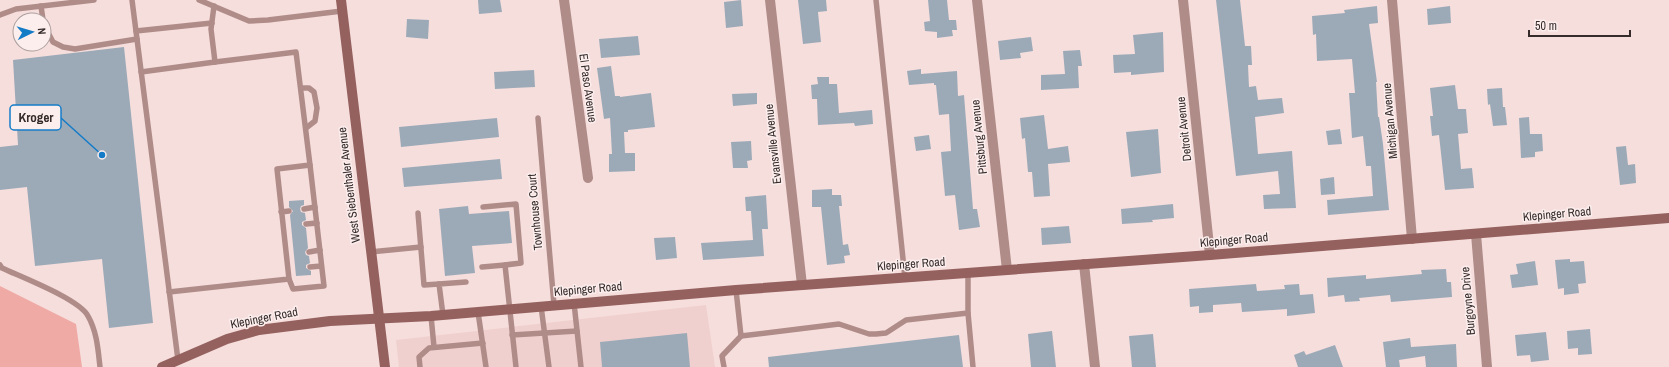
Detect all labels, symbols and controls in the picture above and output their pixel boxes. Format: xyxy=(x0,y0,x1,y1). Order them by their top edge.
north arrow xyxy=(12,12,52,52)
scale bar xyxy=(1529,12,1630,38)
text: 50 m xyxy=(1535,18,1557,34)
text: N xyxy=(35,27,49,35)
street label: El Paso Avenue xyxy=(575,53,601,123)
street label: Michigan Avenue xyxy=(1379,83,1401,159)
street label: Detroit Avenue xyxy=(1173,96,1195,162)
street label: Pittsburg Avenue xyxy=(967,99,991,175)
street label: Evansville Avenue xyxy=(761,103,785,185)
callout: Kroger xyxy=(10,105,61,130)
text: Kroger xyxy=(19,109,54,126)
street label: West Siebenthaler Avenue xyxy=(334,126,364,244)
street label: Townhouse Court xyxy=(524,173,546,251)
street label: Klepinger Road xyxy=(1522,203,1592,225)
street label: Klepinger Road xyxy=(1199,229,1269,251)
street label: Klepinger Road xyxy=(876,254,946,274)
street label: Burgoyne Drive xyxy=(1457,266,1479,336)
street label: Klepinger Road xyxy=(553,278,623,300)
street label: Klepinger Road xyxy=(229,304,299,332)

